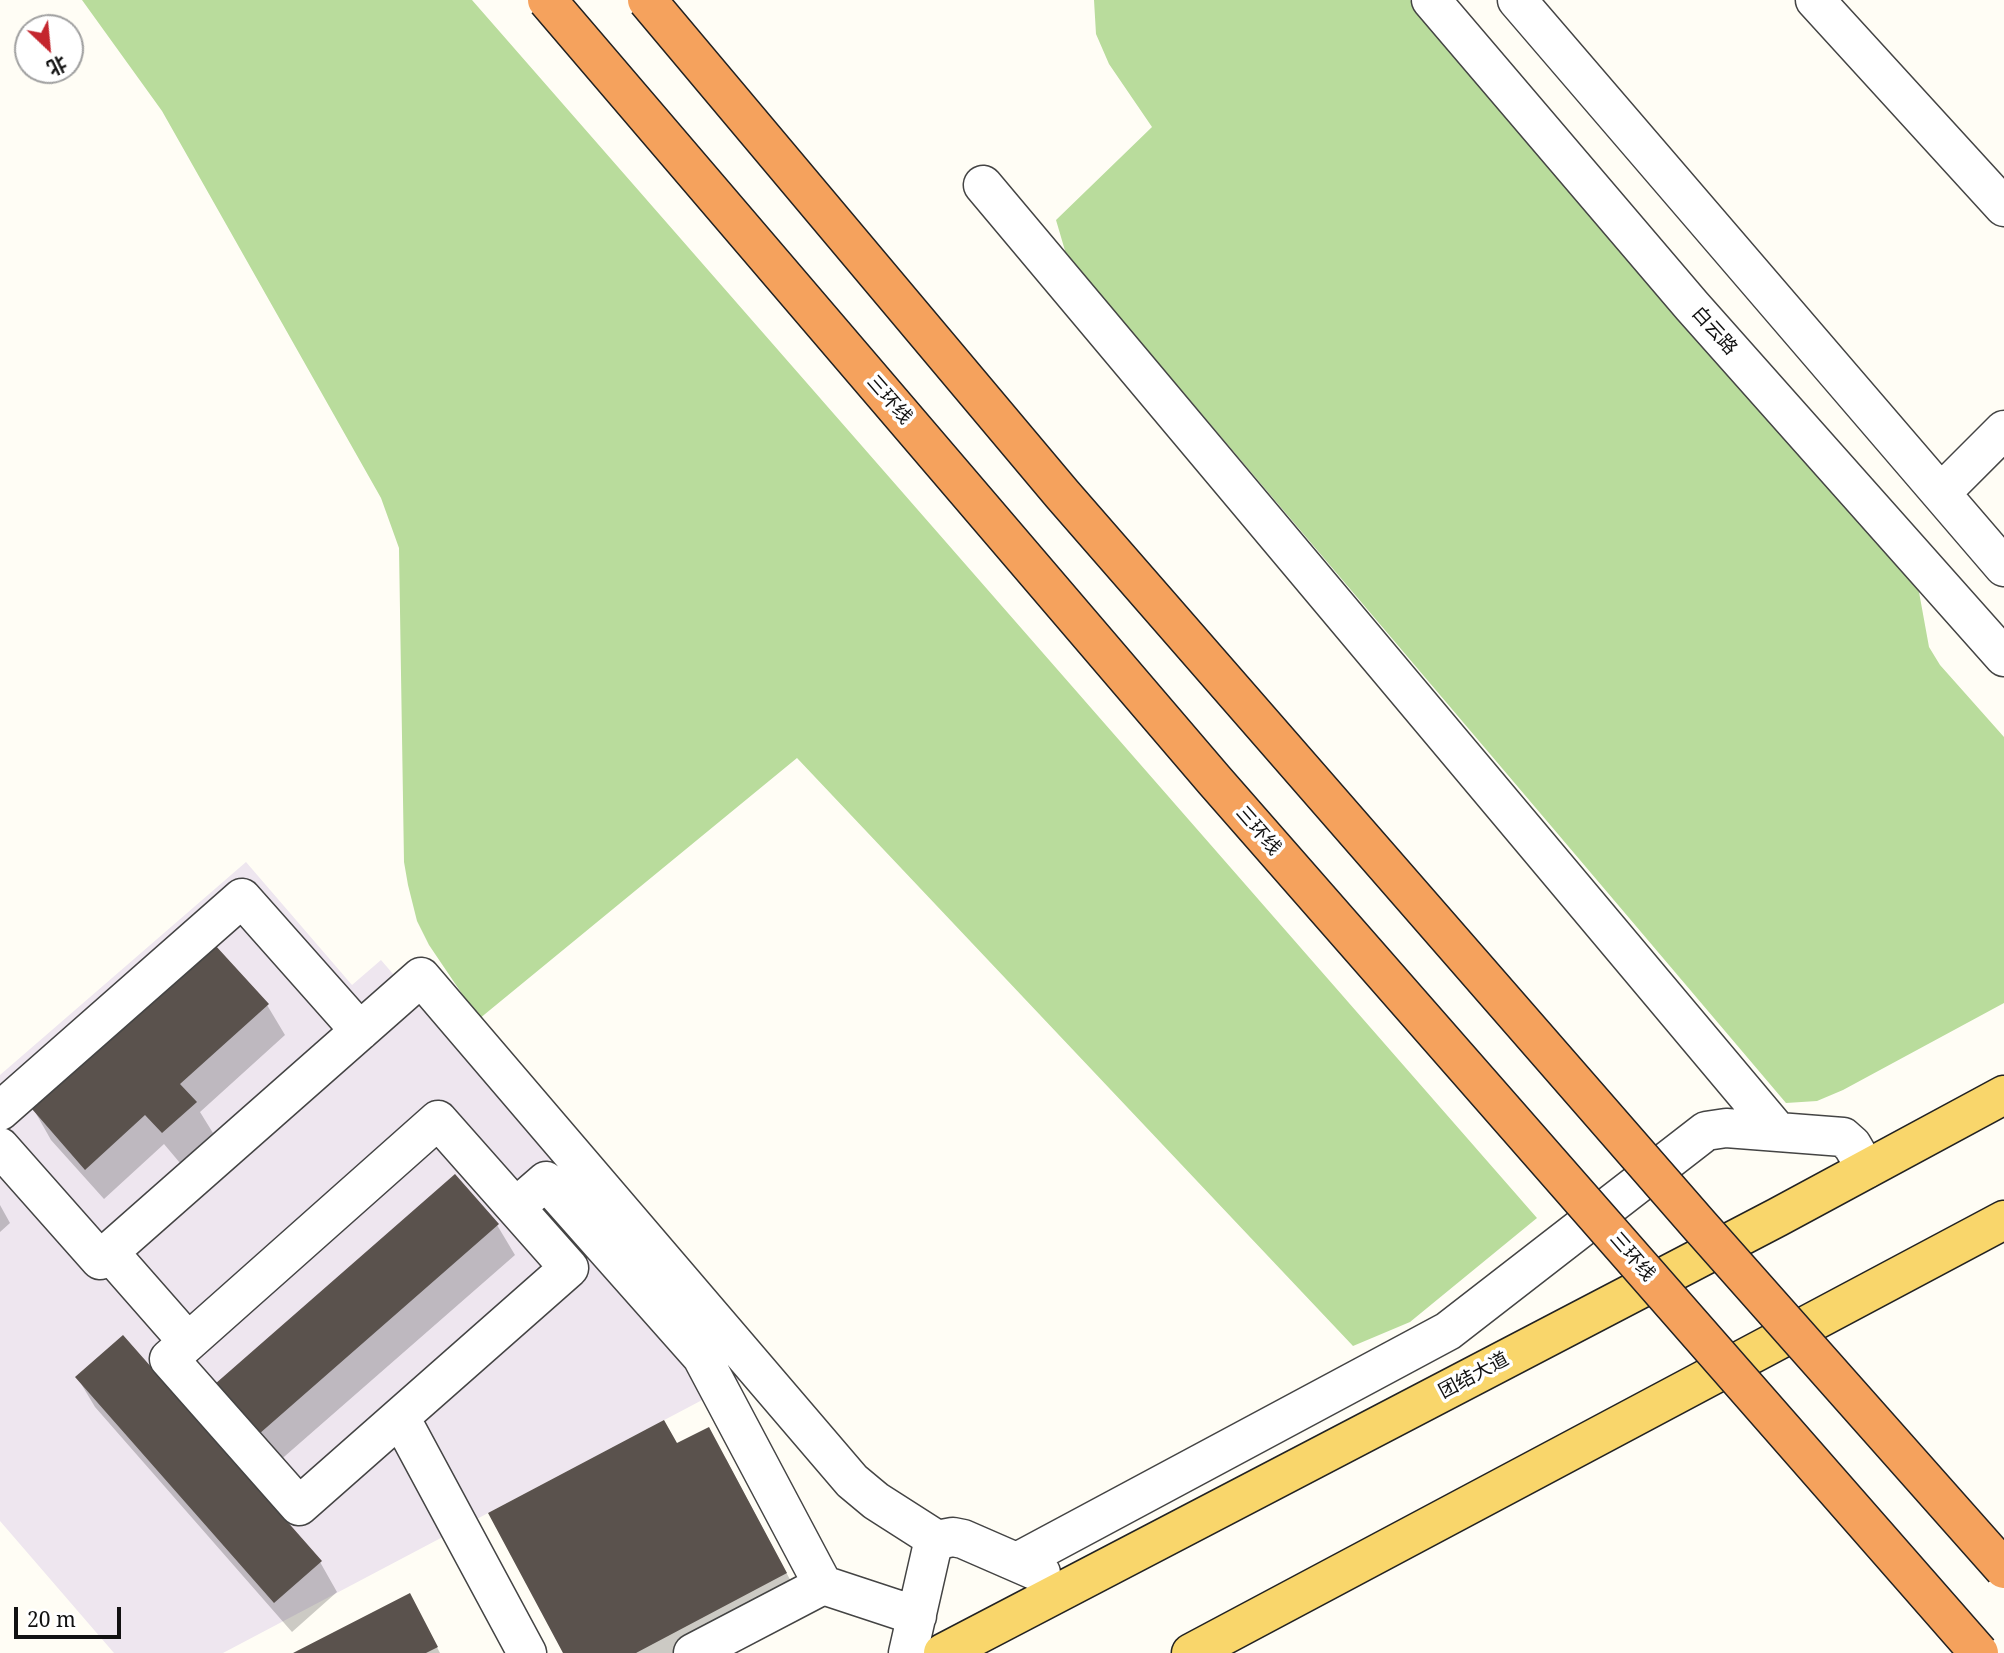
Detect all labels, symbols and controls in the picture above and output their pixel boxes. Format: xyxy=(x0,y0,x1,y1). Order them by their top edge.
north arrow xyxy=(14,14,84,84)
text: 北 xyxy=(43,50,72,82)
street label: 白云路 xyxy=(1686,302,1742,360)
street label: 三环线 xyxy=(862,371,916,429)
street label: 三环线 xyxy=(1231,802,1285,860)
street label: 三环线 xyxy=(1605,1228,1659,1286)
street label: 团结大道 xyxy=(1435,1348,1513,1404)
scale bar xyxy=(18,1594,124,1638)
text: 20 m xyxy=(27,1605,76,1633)

